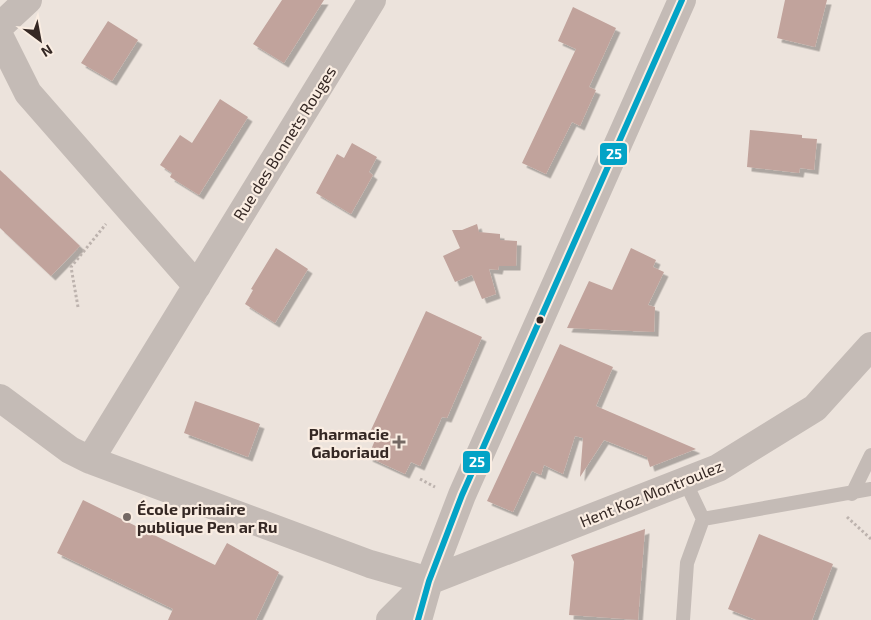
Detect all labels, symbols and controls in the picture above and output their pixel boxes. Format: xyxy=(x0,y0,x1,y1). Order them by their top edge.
north arrow xyxy=(15,15,65,65)
text: N xyxy=(38,42,56,61)
street label: Rue des Bonnets Rouges xyxy=(229,62,339,224)
line badge: 25 xyxy=(599,142,628,166)
text: 25 xyxy=(606,145,622,162)
unlabelled marker xyxy=(535,315,545,325)
place label: Pharmacie Gaboriaud xyxy=(309,424,389,461)
marker: Pharmacie Gaboriaud xyxy=(393,436,405,448)
line badge: 25 xyxy=(462,450,491,474)
text: 25 xyxy=(469,453,485,470)
street label: Hent Koz Montroulez xyxy=(577,456,725,530)
place label: École primaire publique Pen ar Ru xyxy=(137,499,278,536)
marker: École primaire publique Pen ar Ru xyxy=(121,511,133,523)

